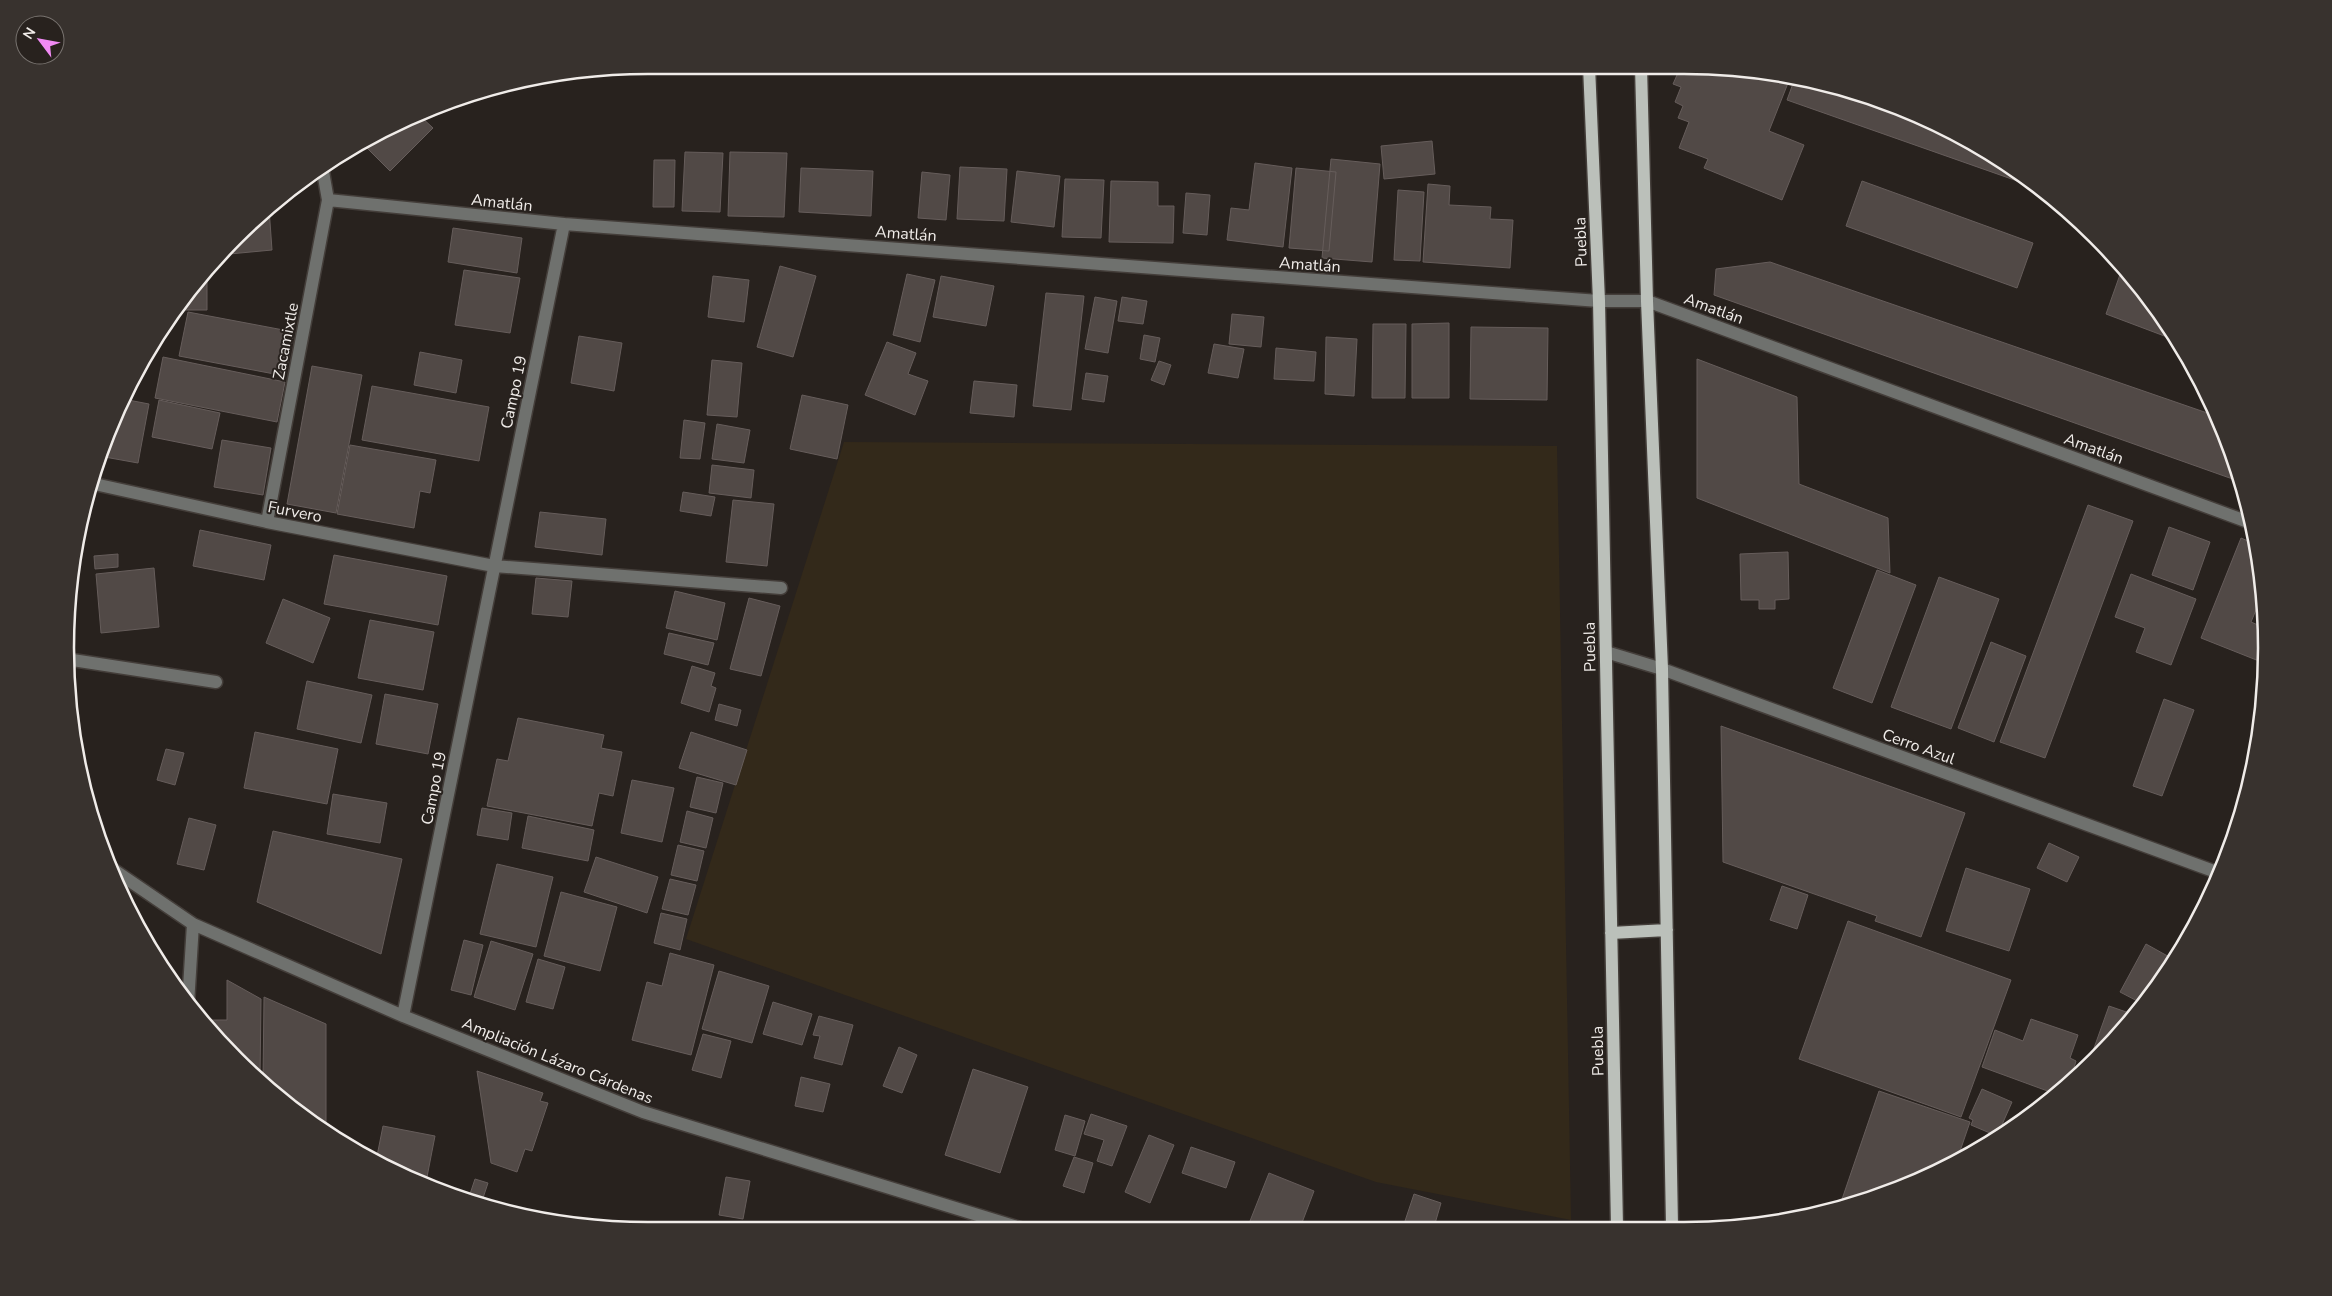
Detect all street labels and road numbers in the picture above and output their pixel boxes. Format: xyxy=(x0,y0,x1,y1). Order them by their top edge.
street label: Amatlán xyxy=(470,189,534,217)
street label: Puebla xyxy=(1569,217,1593,267)
street label: Amatlán xyxy=(874,221,937,247)
street label: Amatlán xyxy=(1278,252,1341,278)
street label: Amatlán xyxy=(1681,288,1746,330)
street label: Zacamixtle xyxy=(268,301,304,382)
street label: Campo 19 xyxy=(496,354,532,431)
street label: Amatlán xyxy=(2061,428,2126,470)
street label: Furvero xyxy=(266,496,324,528)
street label: Puebla xyxy=(1579,622,1601,672)
street label: Cerro Azul xyxy=(1879,724,1958,770)
street label: Campo 19 xyxy=(416,750,452,827)
street label: Ampliación Lázaro Cárdenas xyxy=(459,1012,656,1109)
street label: Puebla xyxy=(1587,1026,1609,1076)

